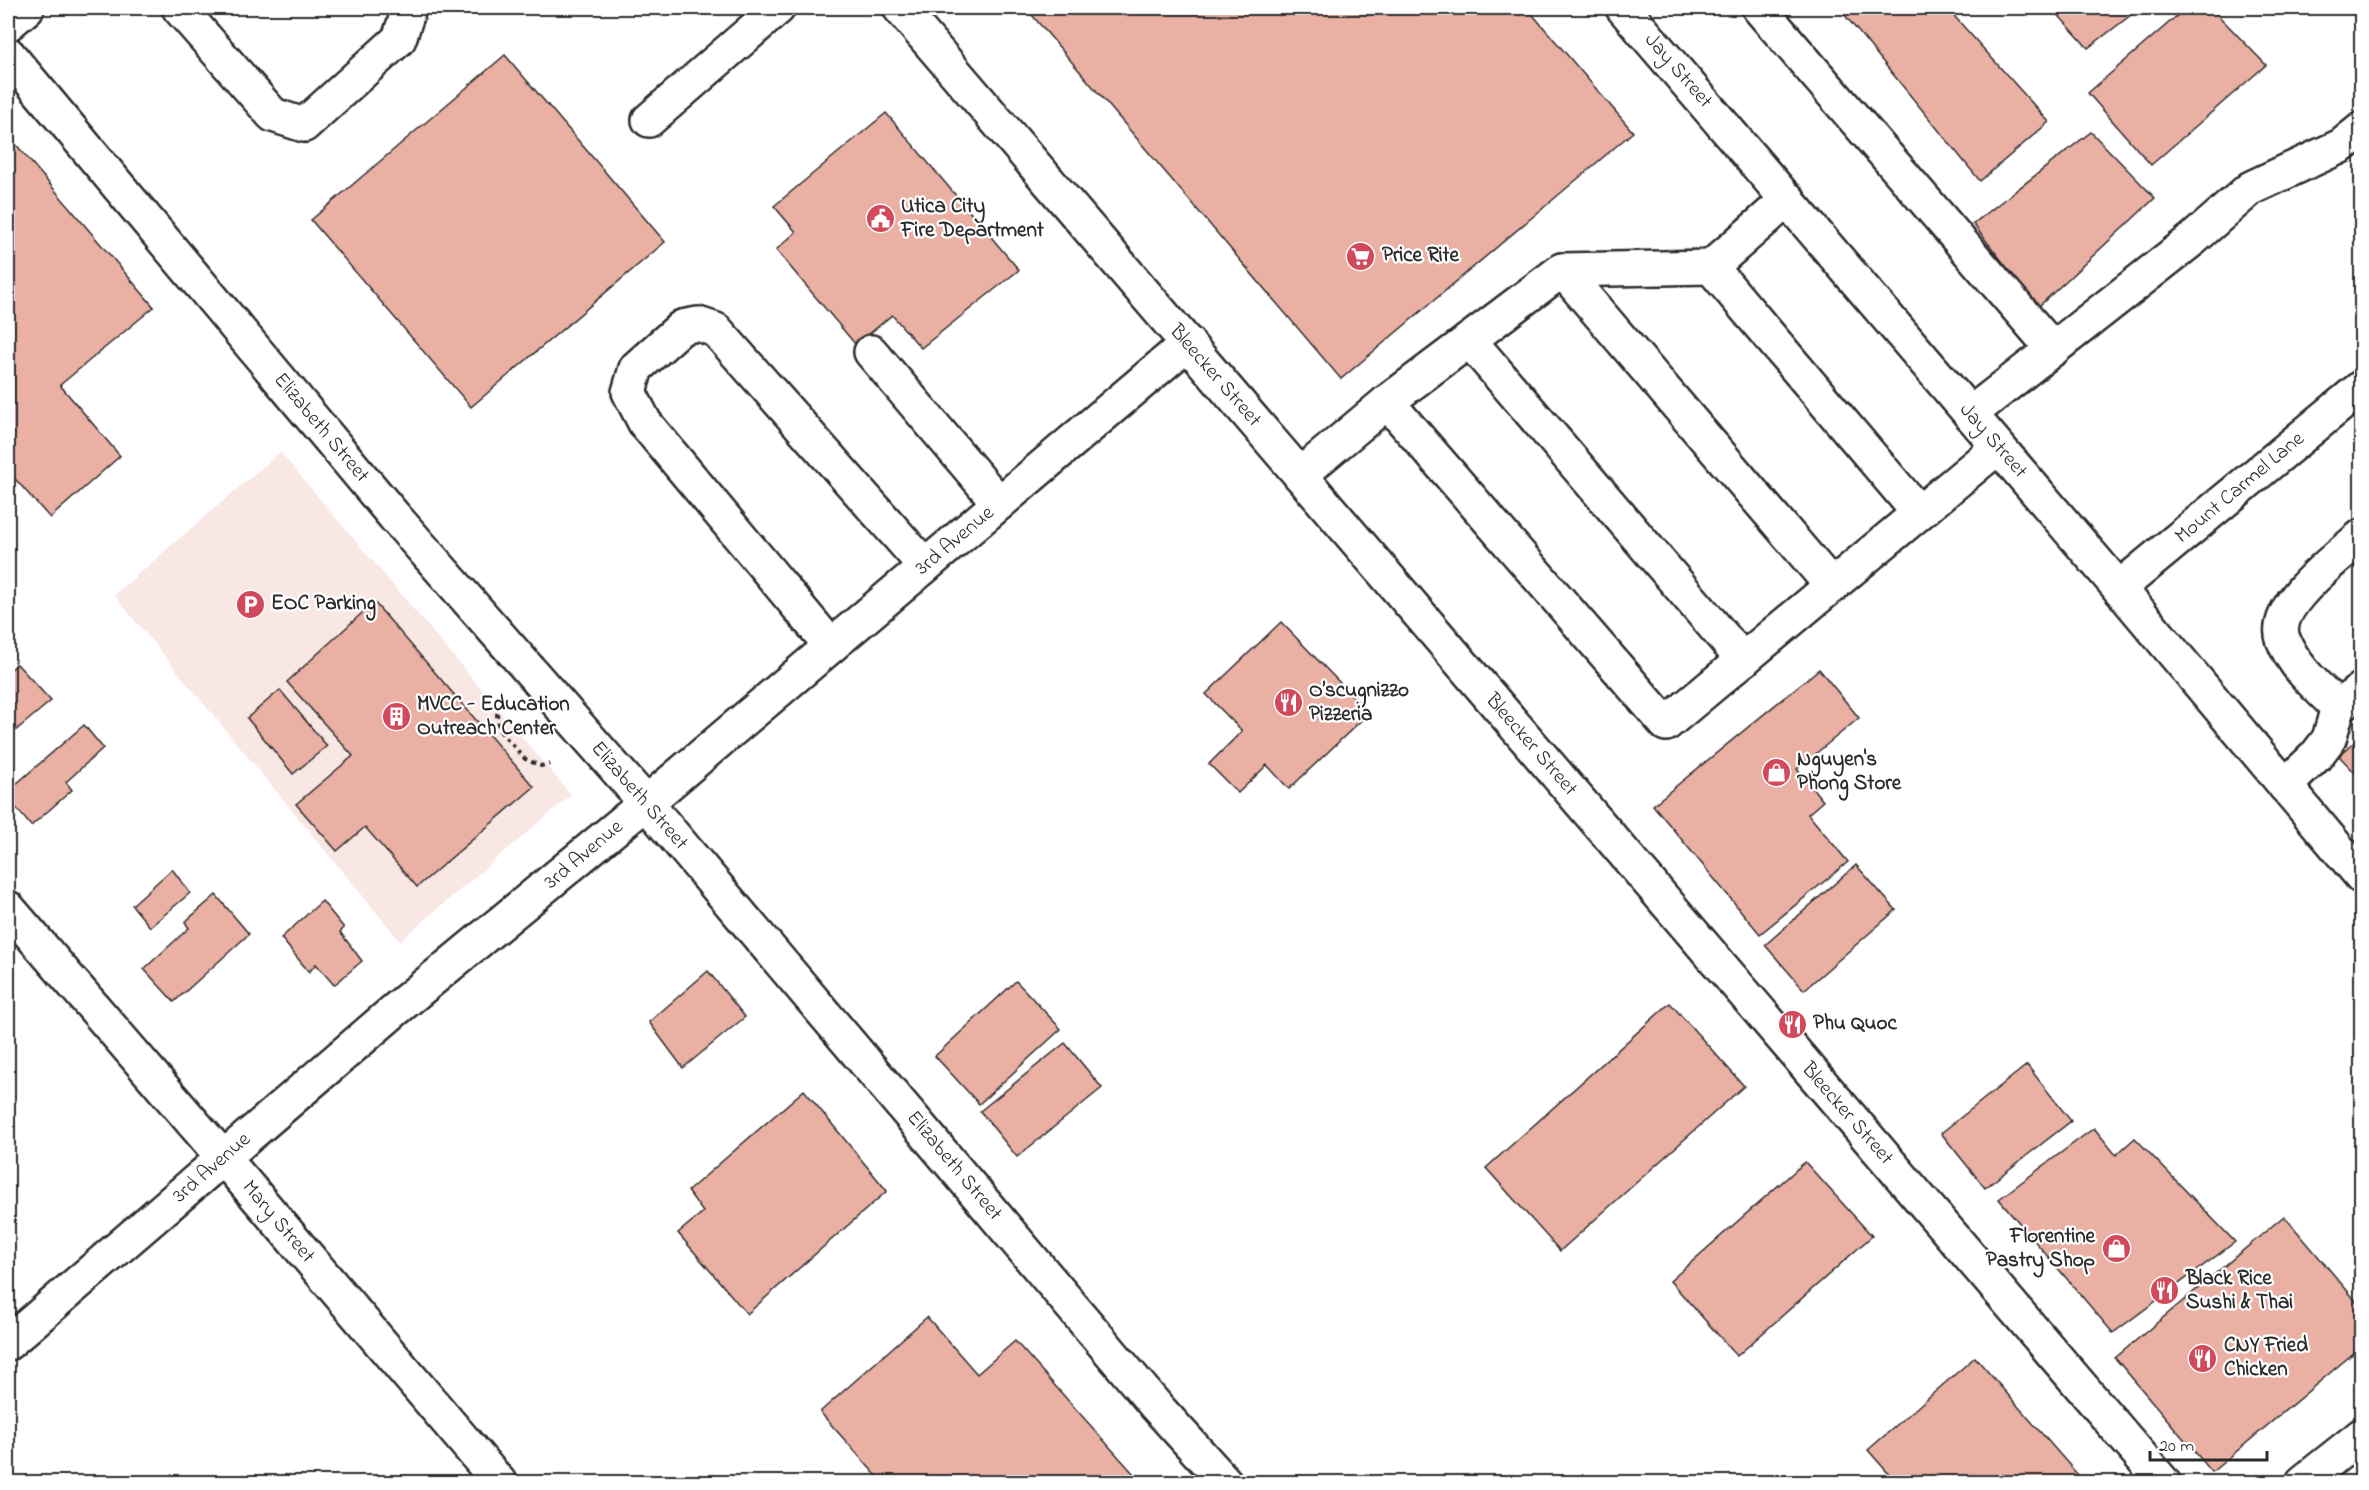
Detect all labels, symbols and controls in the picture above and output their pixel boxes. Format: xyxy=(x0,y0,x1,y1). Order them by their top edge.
street label: Jay Street xyxy=(1635,27,1719,117)
place label: Utica City Fire Department xyxy=(900,192,1045,246)
public building icon: Utica City Fire Department xyxy=(864,203,896,235)
supermarket icon: Price Rite xyxy=(1345,240,1377,272)
place label: Price Rite xyxy=(1382,241,1460,271)
street label: Bleecker Street xyxy=(1161,317,1268,434)
street label: Elizabeth Street xyxy=(266,366,376,490)
street label: Jay Street xyxy=(1950,397,2034,487)
street label: Mount Carmel Lane xyxy=(2169,424,2312,551)
street label: 3rd Avenue xyxy=(909,499,1001,583)
parking icon: EOC Parking xyxy=(234,588,266,620)
place label: EOC Parking xyxy=(271,589,376,621)
place label: O’scugnizzo Pizzeria xyxy=(1309,676,1409,730)
street label: Bleecker Street xyxy=(1477,686,1584,803)
restaurant icon: O’scugnizzo Pizzeria xyxy=(1272,687,1304,719)
place label: MVCC - Education Outreach Center xyxy=(417,690,570,744)
building icon: MVCC - Education Outreach Center xyxy=(380,701,412,733)
street label: Elizabeth Street xyxy=(583,735,695,857)
place label: Nguyen's Phong Store xyxy=(1797,745,1902,801)
shop icon: Nguyen's Phong Store xyxy=(1760,756,1792,788)
street label: 3rd Avenue xyxy=(538,813,630,897)
restaurant icon: Phu Quoc xyxy=(1776,1008,1808,1040)
place label: Phu Quoc xyxy=(1813,1009,1897,1039)
street label: Bleecker Street xyxy=(1793,1055,1900,1172)
street label: Elizabeth Street xyxy=(899,1104,1009,1228)
street label: 3rd Avenue xyxy=(166,1125,258,1210)
street label: Mary Street xyxy=(233,1174,322,1271)
place label: Florentine Pastry Shop xyxy=(1986,1222,2096,1278)
shop icon: Florentine Pastry Shop xyxy=(2100,1233,2132,1265)
place label: Black Rice Sushi & Thai xyxy=(2185,1264,2293,1318)
restaurant icon: Black Rice Sushi & Thai xyxy=(2149,1275,2181,1307)
place label: CNY Fried Chicken xyxy=(2224,1331,2308,1385)
restaurant icon: CNY Fried Chicken xyxy=(2187,1342,2219,1374)
scale bar xyxy=(2150,1424,2267,1462)
text: 20 m xyxy=(2159,1434,2194,1460)

